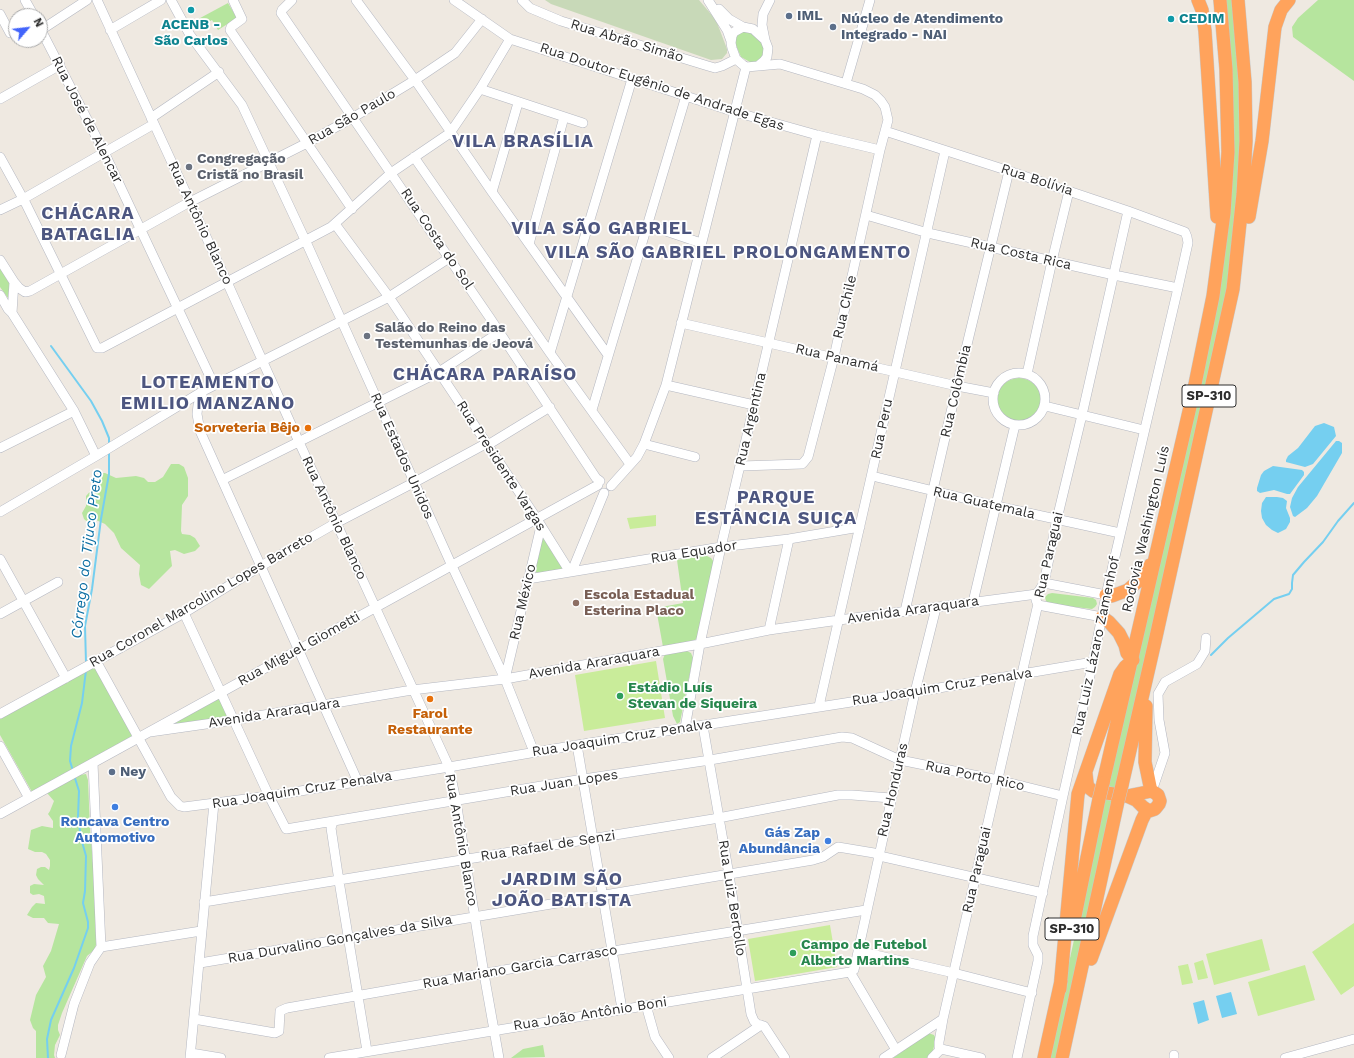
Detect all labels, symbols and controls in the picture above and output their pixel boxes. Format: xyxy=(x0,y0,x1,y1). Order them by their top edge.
marker: ACENB - São Carlos xyxy=(186,5,196,15)
north arrow xyxy=(8,8,48,48)
place label: IML xyxy=(797,8,823,24)
marker: IML xyxy=(784,11,794,21)
place label: Núcleo de Atendimento Integrado - NAI xyxy=(841,11,1003,44)
place label: CEDIM xyxy=(1179,11,1225,27)
marker: CEDIM xyxy=(1166,14,1176,24)
text: N xyxy=(31,16,46,29)
street label: Rua Abrão Simão xyxy=(568,16,686,66)
place label: ACENB - São Carlos xyxy=(154,17,228,50)
marker: Núcleo de Atendimento Integrado - NAI xyxy=(828,22,838,32)
street label: Rua Doutor Eugênio de Andrade Egas xyxy=(538,39,786,135)
street label: Rua José de Alencar xyxy=(48,54,126,186)
street label: Rua São Paulo xyxy=(305,85,399,149)
district label: VILA BRASÍLIA xyxy=(452,131,594,153)
place label: Congregação Cristã no Brasil xyxy=(197,151,303,184)
street label: Rua Antônio Blanco xyxy=(164,159,236,287)
street label: Rua Bolívia xyxy=(999,160,1075,200)
marker: Congregação Cristã no Brasil xyxy=(184,162,194,172)
street label: Rua Costa do Sol xyxy=(397,185,477,293)
district label: CHÁCARA BATAGLIA xyxy=(41,203,135,246)
district label: VILA SÃO GABRIEL xyxy=(511,218,693,240)
street label: Rua Costa Rica xyxy=(969,234,1073,274)
district label: VILA SÃO GABRIEL PROLONGAMENTO xyxy=(545,242,911,264)
street label: Rua Chile xyxy=(830,274,860,340)
place label: Salão do Reino das Testemunhas de Jeová xyxy=(375,320,533,352)
marker: Salão do Reino das Testemunhas de Jeová xyxy=(362,331,372,341)
street label: Rua Panamá xyxy=(794,340,880,376)
street label: Rua Colômbia xyxy=(937,343,975,439)
district label: CHÁCARA PARAÍSO xyxy=(393,364,577,386)
street label: Rua Argentina xyxy=(732,371,770,467)
district label: LOTEAMENTO EMILIO MANZANO xyxy=(121,372,295,414)
road number: SP-310 xyxy=(1182,385,1236,407)
street label: Rua Estados Unidos xyxy=(367,390,437,522)
street label: Rua Peru xyxy=(867,397,897,461)
street label: Rua Presidente Vargas xyxy=(453,398,549,534)
place label: Sorveteria Bêjo xyxy=(194,420,300,436)
marker: Sorveteria Bêjo xyxy=(303,423,313,433)
street label: Rodovia Washington Luís xyxy=(1119,444,1173,614)
street label: Rua Antônio Blanco xyxy=(298,454,370,582)
water label: Córrego do Tijuco Preto xyxy=(68,468,106,640)
street label: Rua Guatemala xyxy=(931,483,1037,523)
district label: PARQUE ESTÂNCIA SUIÇA xyxy=(695,487,857,530)
street label: Rua Paraguai xyxy=(1031,510,1067,600)
street label: Rua Coronel Marcolino Lopes Barreto xyxy=(86,529,316,671)
street label: Rua Equador xyxy=(650,537,738,567)
street label: Rua Luiz Lázaro Zamenhof xyxy=(1069,555,1123,737)
street label: Rua México xyxy=(506,562,540,642)
place label: Escola Estadual Esterina Placo xyxy=(584,587,694,620)
street label: Avenida Araraquara xyxy=(846,592,980,628)
marker: Escola Estadual Esterina Placo xyxy=(571,598,581,608)
street label: Rua Miguel Giometti xyxy=(235,608,363,690)
street label: Avenida Araraquara xyxy=(527,643,661,683)
street label: Rua Joaquim Cruz Penalva xyxy=(851,664,1033,710)
place label: Estádio Luís Stevan de Siqueira xyxy=(628,680,757,712)
marker: Estádio Luís Stevan de Siqueira xyxy=(615,691,625,701)
street label: Avenida Araraquara xyxy=(207,694,341,732)
marker: Farol Restaurante xyxy=(425,694,435,704)
place label: Farol Restaurante xyxy=(387,706,473,738)
street label: Rua Joaquim Cruz Penalva xyxy=(531,715,713,761)
street label: Rua Honduras xyxy=(874,741,912,839)
street label: Rua Porto Rico xyxy=(924,757,1026,795)
place label: Ney xyxy=(120,764,146,780)
street label: Rua Juan Lopes xyxy=(509,766,619,800)
marker: Ney xyxy=(107,767,117,777)
street label: Rua Joaquim Cruz Penalva xyxy=(211,767,393,813)
street label: Rua Antônio Blanco xyxy=(441,772,481,908)
marker: Roncava Centro Automotivo xyxy=(110,802,120,812)
place label: Roncava Centro Automotivo xyxy=(61,814,169,846)
place label: Gás Zap Abundância xyxy=(739,825,820,858)
street label: Rua Paraguai xyxy=(959,825,995,915)
street label: Rua Rafael de Senzi xyxy=(479,827,617,865)
marker: Gás Zap Abundância xyxy=(823,836,833,846)
street label: Rua Luiz Bertollo xyxy=(715,839,749,957)
district label: JARDIM SÃO JOÃO BATISTA xyxy=(492,869,632,912)
street label: Rua Durvalino Gonçalves da Silva xyxy=(227,911,453,967)
road number: SP-310 xyxy=(1045,918,1099,940)
place label: Campo de Futebol Alberto Martins xyxy=(801,937,927,970)
street label: Rua Mariano Garcia Carrasco xyxy=(421,942,619,992)
marker: Campo de Futebol Alberto Martins xyxy=(788,948,798,958)
street label: Rua João Antônio Boni xyxy=(512,994,668,1034)

